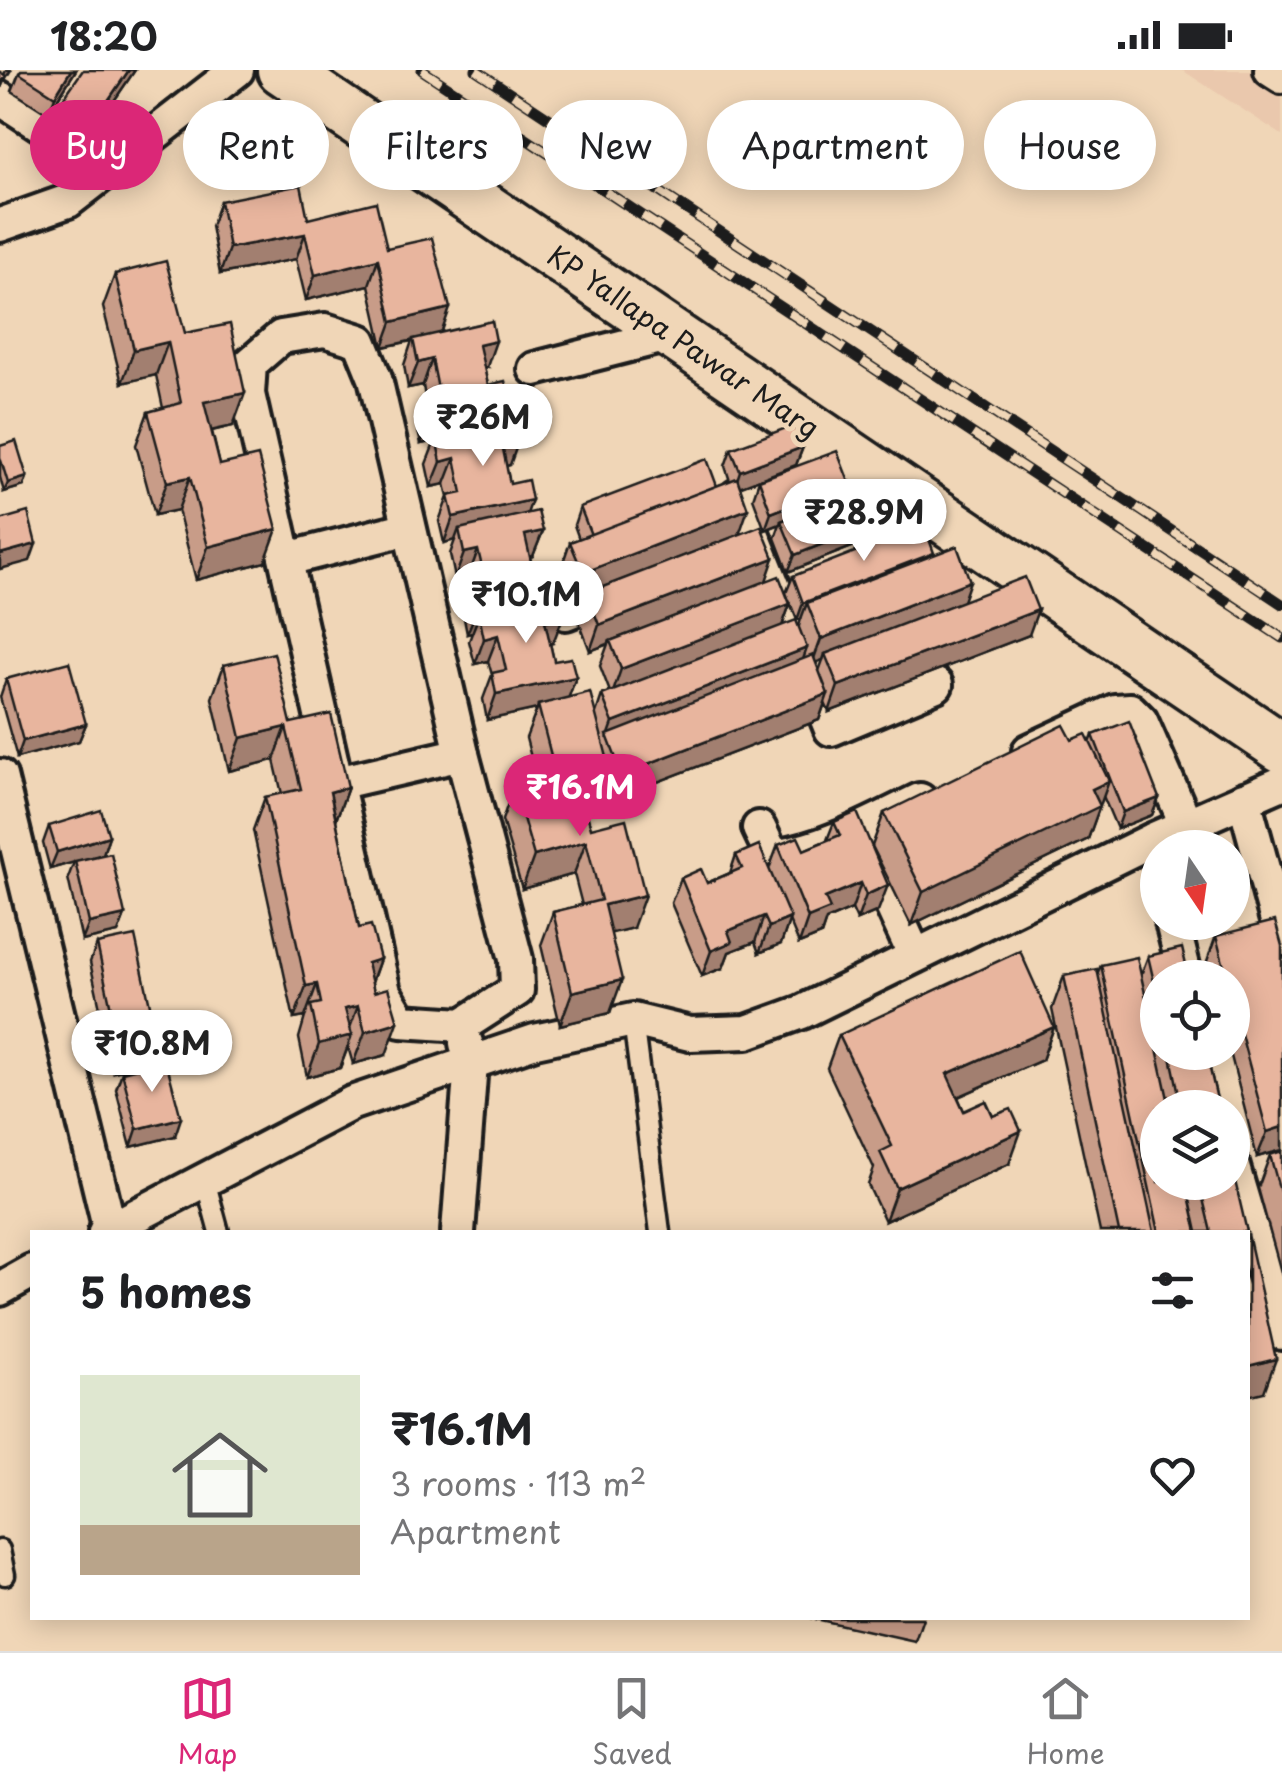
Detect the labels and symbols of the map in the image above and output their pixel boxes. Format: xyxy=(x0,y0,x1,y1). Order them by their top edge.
street label: KP Yallapa Pawar Marg xyxy=(539,233,829,448)
pin: ₹26M xyxy=(424,384,542,469)
pin: ₹28.9M xyxy=(783,479,945,564)
pin: ₹10.1M xyxy=(445,561,607,646)
pin: ₹16.1M xyxy=(499,754,661,839)
north arrow xyxy=(1140,830,1250,940)
pin: ₹10.8M xyxy=(71,1010,233,1095)

